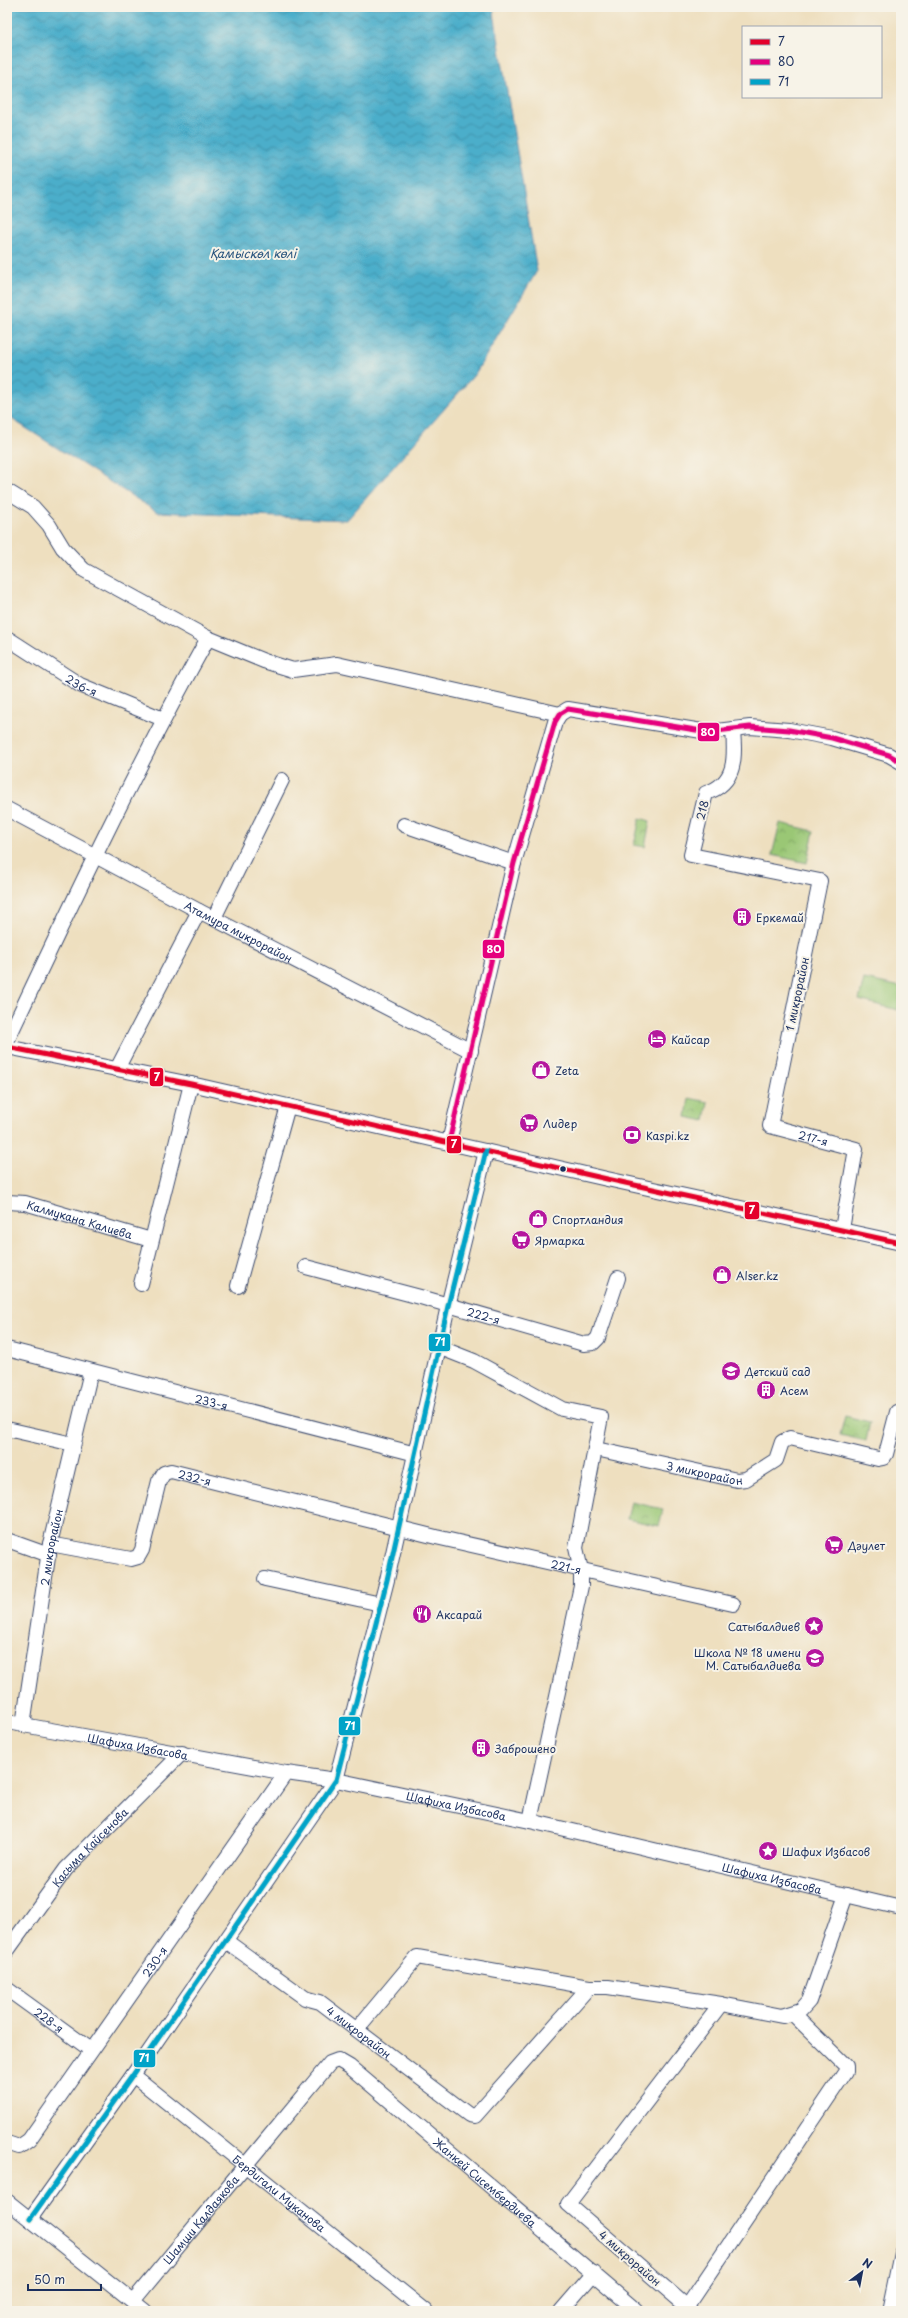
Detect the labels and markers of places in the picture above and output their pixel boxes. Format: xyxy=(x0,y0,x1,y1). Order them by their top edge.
building icon: Еркемай xyxy=(731,906,753,928)
place label: Еркемай xyxy=(756,909,804,926)
hotel icon: Кайсар xyxy=(646,1028,668,1050)
place label: Кайсар xyxy=(671,1031,710,1048)
shop icon: Zeta xyxy=(530,1059,552,1081)
place label: Zeta xyxy=(555,1062,579,1079)
supermarket icon: Лидер xyxy=(518,1112,540,1134)
place label: Лидер xyxy=(543,1115,577,1132)
bank icon: Kaspi.kz xyxy=(621,1124,643,1146)
place label: Kaspi.kz xyxy=(646,1127,690,1144)
unlabelled marker xyxy=(558,1164,568,1174)
shop icon: Спортландия xyxy=(527,1208,549,1230)
place label: Спортландия xyxy=(552,1211,623,1228)
supermarket icon: Ярмарка xyxy=(510,1229,532,1251)
place label: Ярмарка xyxy=(535,1232,585,1249)
shop icon: Alser.kz xyxy=(711,1264,733,1286)
place label: Alser.kz xyxy=(736,1267,779,1284)
school or university icon: Детский сад xyxy=(720,1360,742,1382)
place label: Детский сад xyxy=(744,1363,810,1380)
building icon: Асем xyxy=(755,1379,777,1401)
place label: Асем xyxy=(780,1382,809,1399)
supermarket icon: Дәулет xyxy=(823,1534,845,1556)
place label: Дәулет xyxy=(847,1537,886,1554)
restaurant icon: Аксарай xyxy=(411,1603,433,1625)
place label: Аксарай xyxy=(436,1606,482,1623)
place icon: Сатыбалдиев xyxy=(803,1615,825,1637)
place label: Сатыбалдиев xyxy=(728,1618,800,1635)
place label: Школа № 18 имени М. Сатыбалдиева xyxy=(694,1644,801,1674)
school or university icon: Школа № 18 имени М. Сатыбалдиева xyxy=(804,1647,826,1669)
building icon: Заброшено xyxy=(470,1737,492,1759)
place label: Заброшено xyxy=(494,1740,556,1757)
place icon: Шафих Избасов xyxy=(757,1840,779,1862)
place label: Шафих Избасов xyxy=(782,1843,870,1860)

